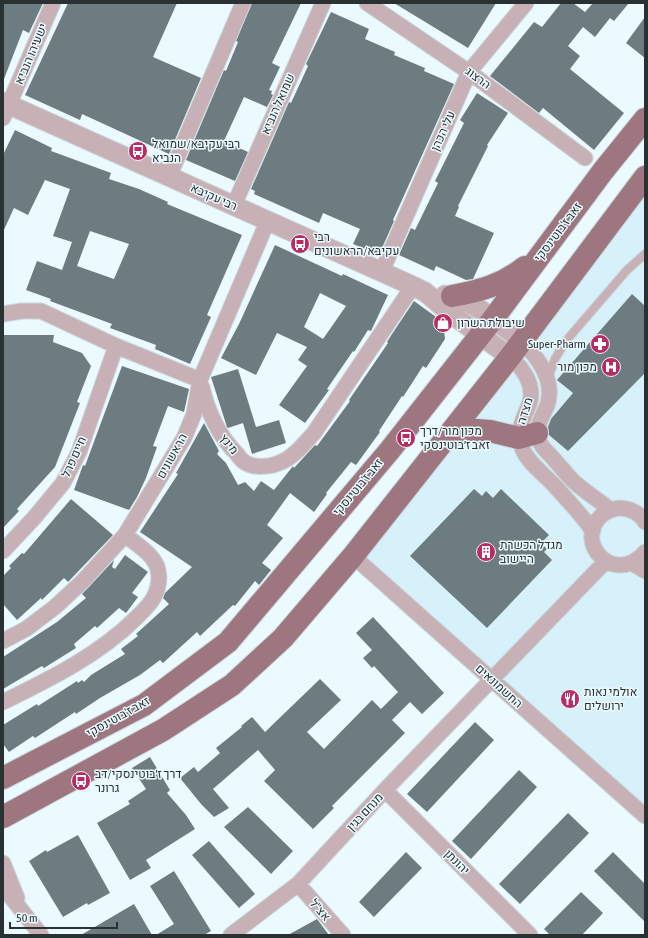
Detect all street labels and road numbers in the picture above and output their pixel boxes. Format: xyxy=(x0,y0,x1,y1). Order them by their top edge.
street label: ישעיהו הנביא xyxy=(12,21,50,87)
street label: הרצוג xyxy=(463,64,493,92)
street label: שמואל הנביא xyxy=(258,71,298,137)
street label: עלי הכהן xyxy=(428,109,458,153)
street label: רבי עקיבא xyxy=(189,181,239,213)
street label: זאב ז'בוטינסקי xyxy=(531,200,585,264)
street label: מצדה xyxy=(514,396,536,426)
street label: הראשונים xyxy=(154,431,190,481)
street label: מינץ xyxy=(217,431,241,457)
street label: חיים פרל xyxy=(59,434,89,480)
street label: זאב ז'בוטינסקי xyxy=(330,456,386,518)
street label: החשמונאים xyxy=(473,661,525,711)
street label: זאב ז'בוטינסקי xyxy=(84,694,152,740)
street label: מנחם בגין xyxy=(344,790,386,834)
street label: יהונתן xyxy=(442,847,472,877)
street label: אצ"ל xyxy=(307,896,333,924)

